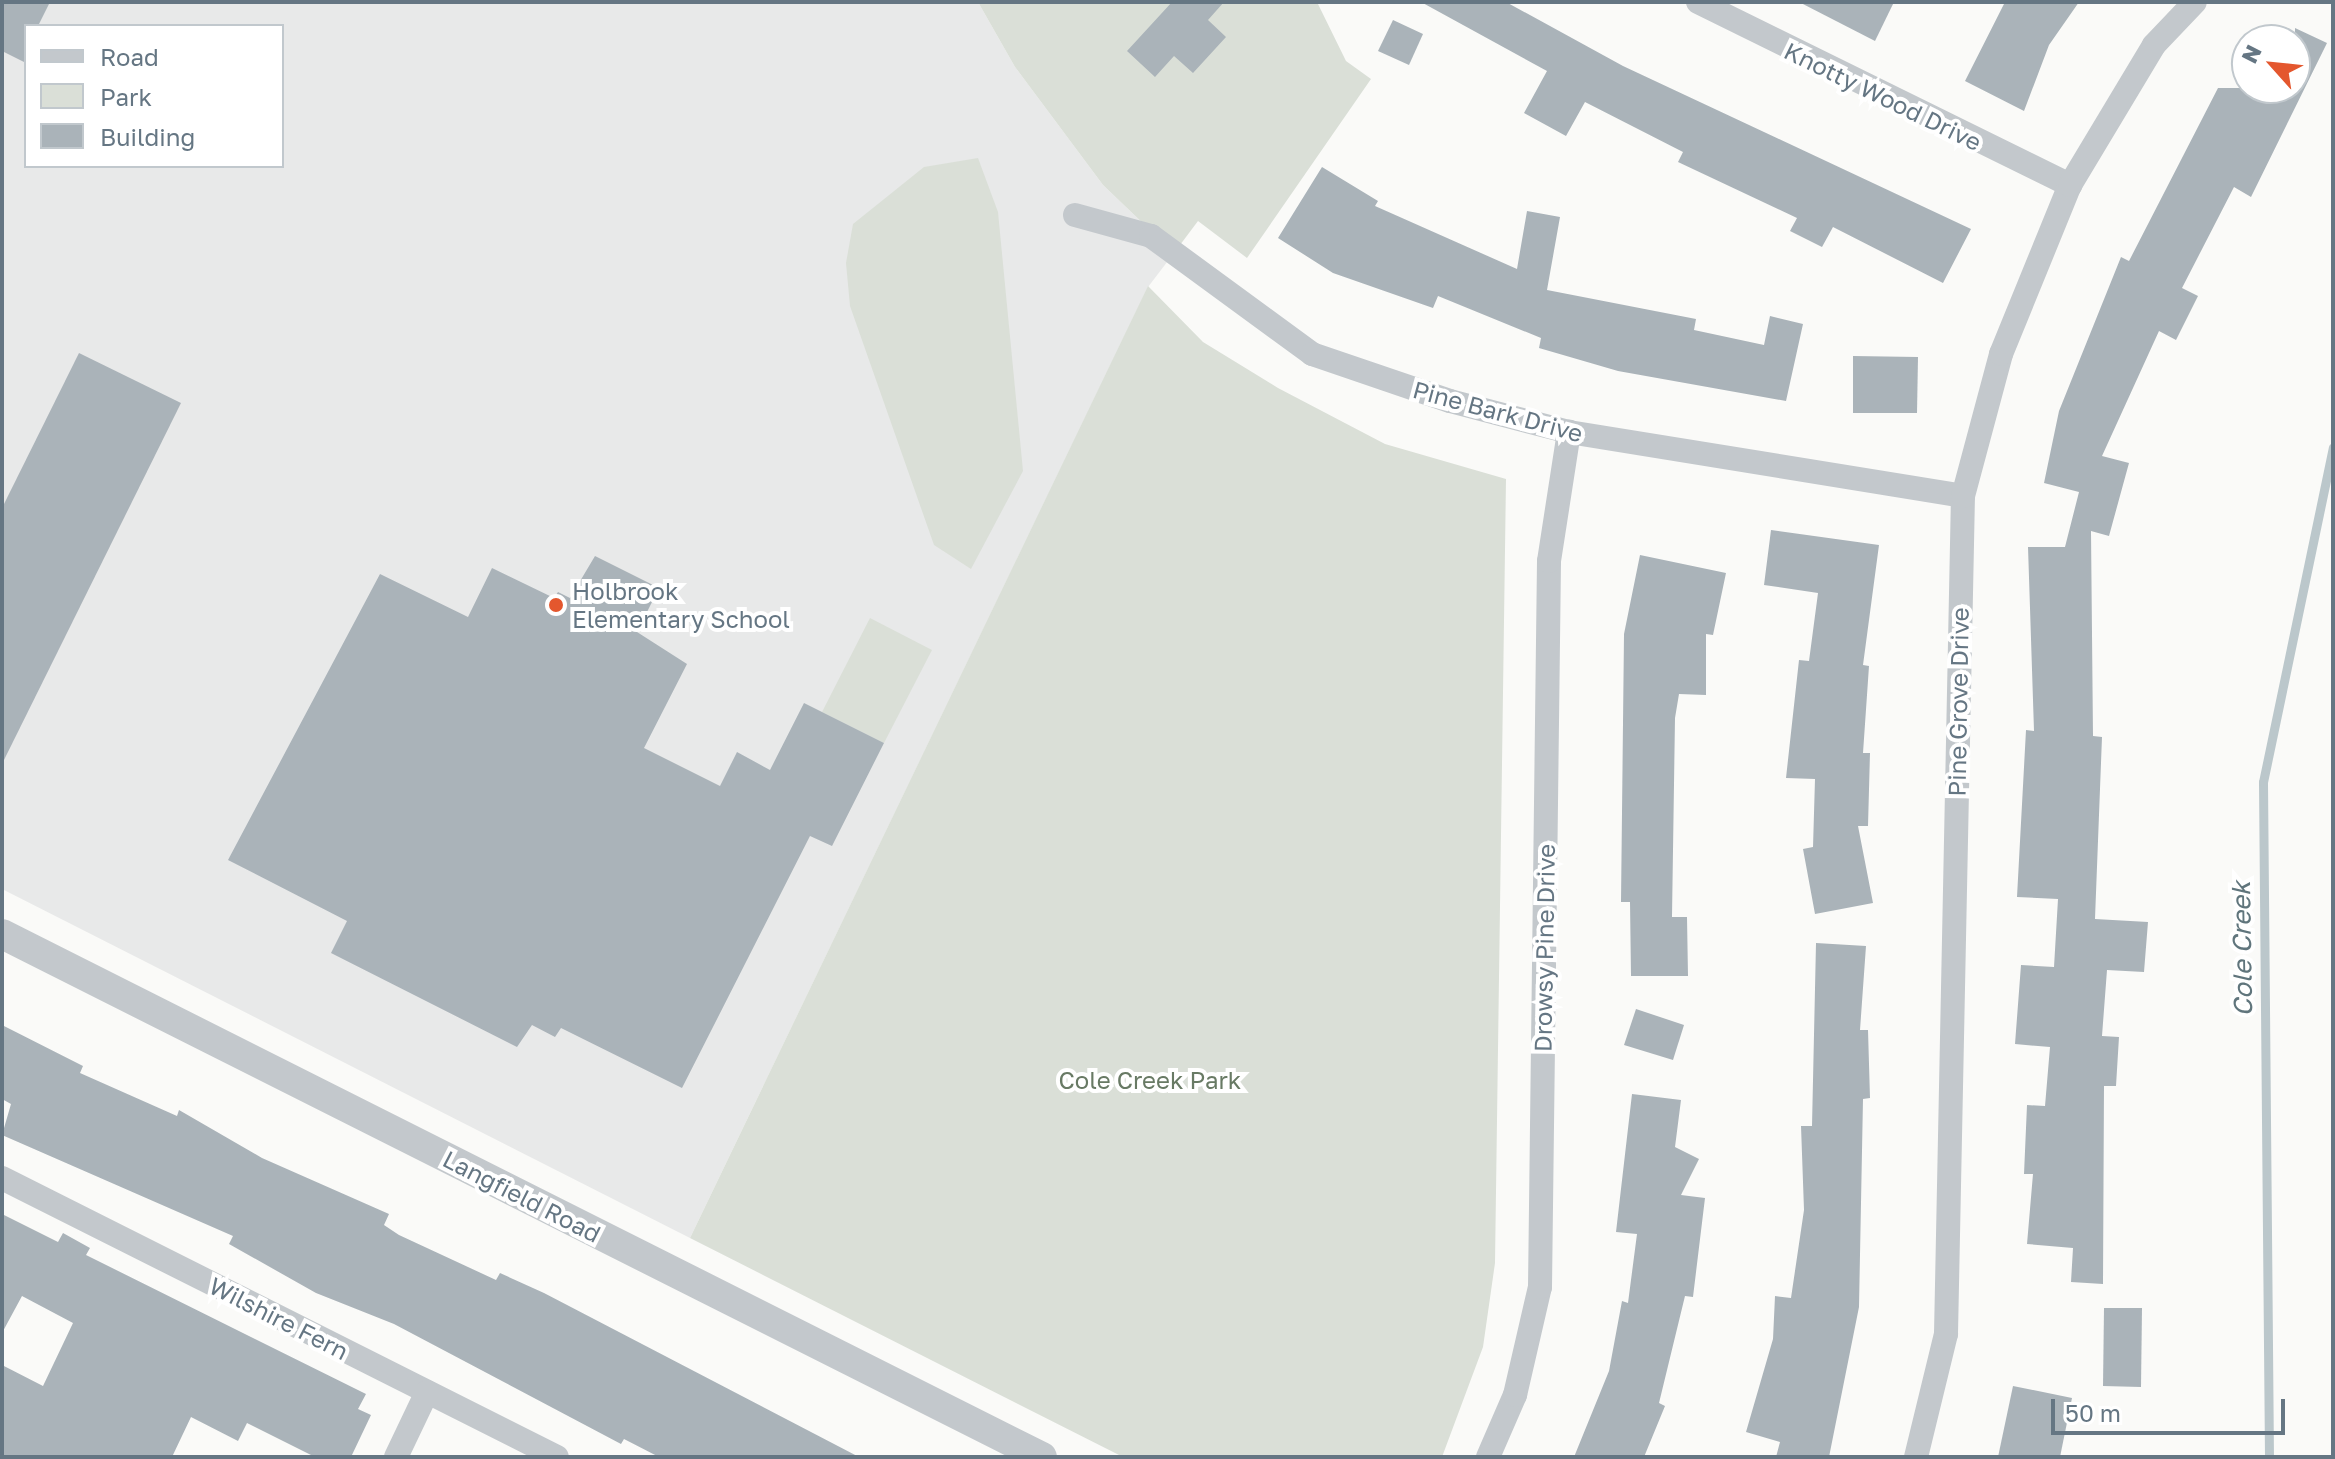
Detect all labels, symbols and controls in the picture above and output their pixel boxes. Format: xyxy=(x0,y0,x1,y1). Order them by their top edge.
legend xyxy=(24,24,284,168)
north arrow xyxy=(2231,24,2311,104)
street label: Knotty Wood Drive xyxy=(1780,36,1986,156)
text: N xyxy=(2235,40,2267,67)
text: Road xyxy=(100,42,159,71)
text: Park xyxy=(100,82,152,111)
text: Building xyxy=(100,122,195,151)
street label: Pine Bark Drive xyxy=(1410,374,1586,448)
place label: Holbrook Elementary School xyxy=(572,577,790,633)
marker: Holbrook Elementary School xyxy=(547,596,565,614)
street label: Pine Grove Drive xyxy=(1942,607,1974,797)
street label: Drowsy Pine Drive xyxy=(1528,844,1560,1052)
water label: Cole Creek xyxy=(2225,881,2259,1017)
park label: Cole Creek Park xyxy=(1059,1066,1241,1094)
street label: Langfield Road xyxy=(438,1144,606,1248)
street label: Wilshire Fern xyxy=(205,1271,353,1365)
scale bar xyxy=(2055,1383,2289,1433)
text: 50 m xyxy=(2065,1398,2121,1427)

